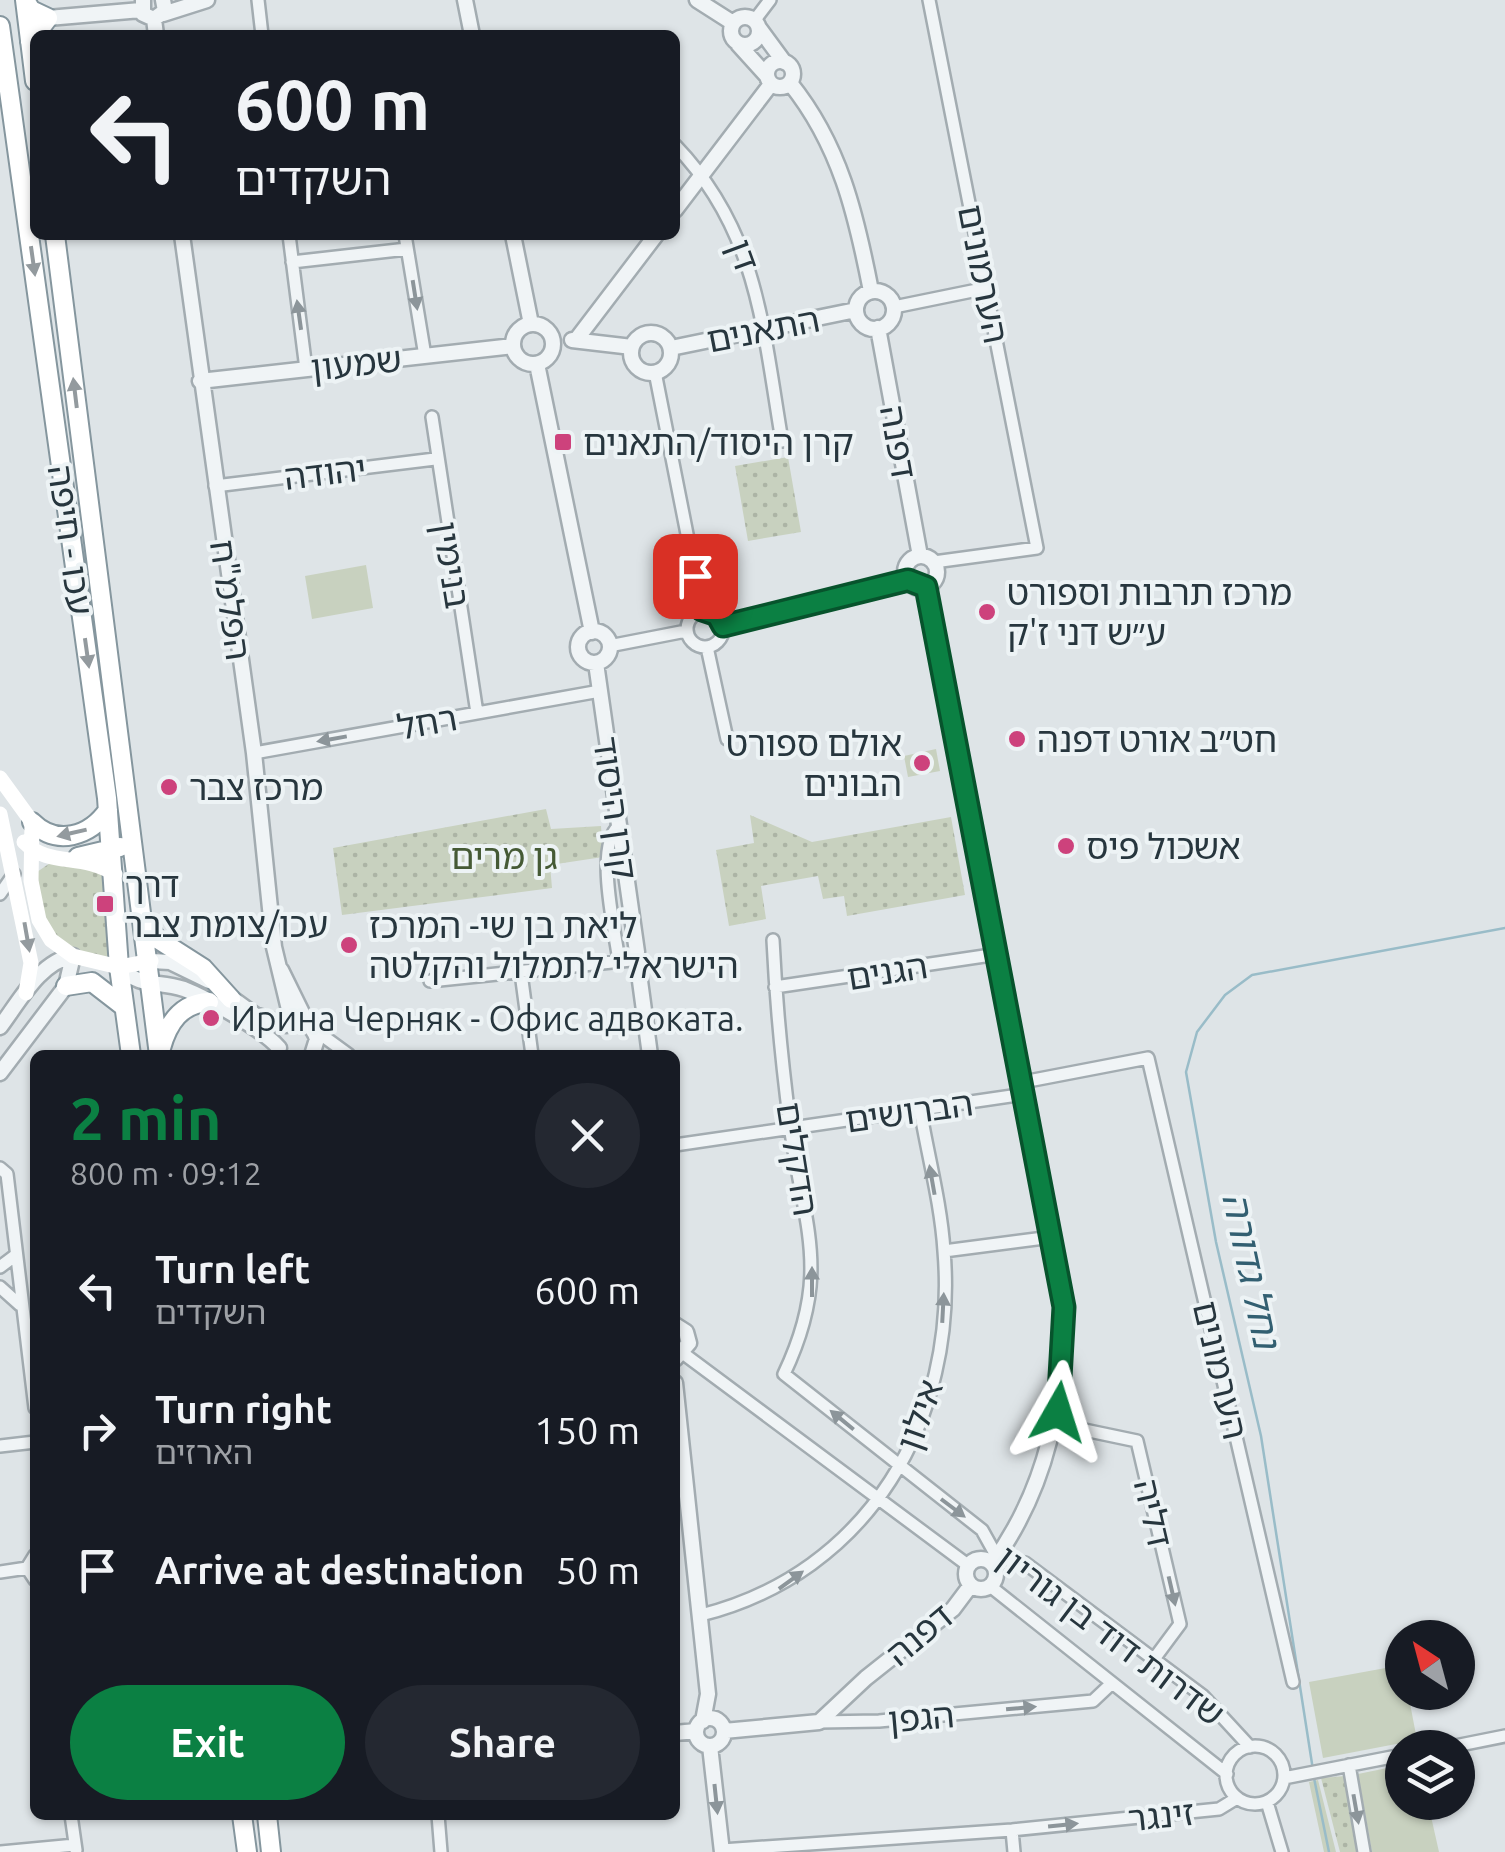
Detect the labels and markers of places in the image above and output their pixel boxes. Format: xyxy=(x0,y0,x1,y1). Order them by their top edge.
place label: קרן היסוד/התאנים xyxy=(583,422,854,462)
marker: קרן היסוד/התאנים xyxy=(552,431,574,453)
pin xyxy=(653,534,738,619)
place label: מרכז תרבות וספורט ע״ש דני ז'ק xyxy=(1007,572,1292,652)
marker: מרכז תרבות וספורט ע״ש דני ז'ק xyxy=(976,601,998,623)
place label: חט״ב אורט דפנה xyxy=(1037,719,1277,759)
place label: אולם ספורט הבונים xyxy=(726,723,902,803)
marker: חט״ב אורט דפנה xyxy=(1006,728,1028,750)
marker: אולם ספורט הבונים xyxy=(911,752,933,774)
place label: מרכז צבר xyxy=(189,767,323,807)
marker: מרכז צבר xyxy=(158,776,180,798)
place label: אשכול פיס xyxy=(1086,826,1241,866)
marker: אשכול פיס xyxy=(1055,835,1077,857)
place label: דרך עכו/צומת צבר xyxy=(125,864,328,944)
marker: דרך עכו/צומת צבר xyxy=(94,893,116,915)
place label: ליאת בן שי- המרכז הישראלי לתמלול והקלטה xyxy=(369,905,739,985)
marker: ליאת בן שי- המרכז הישראלי לתמלול והקלטה xyxy=(338,934,360,956)
place label: Ирина Черняк - Офис адвоката. xyxy=(231,998,744,1038)
marker: Ирина Черняк - Офис адвоката. xyxy=(200,1007,222,1029)

